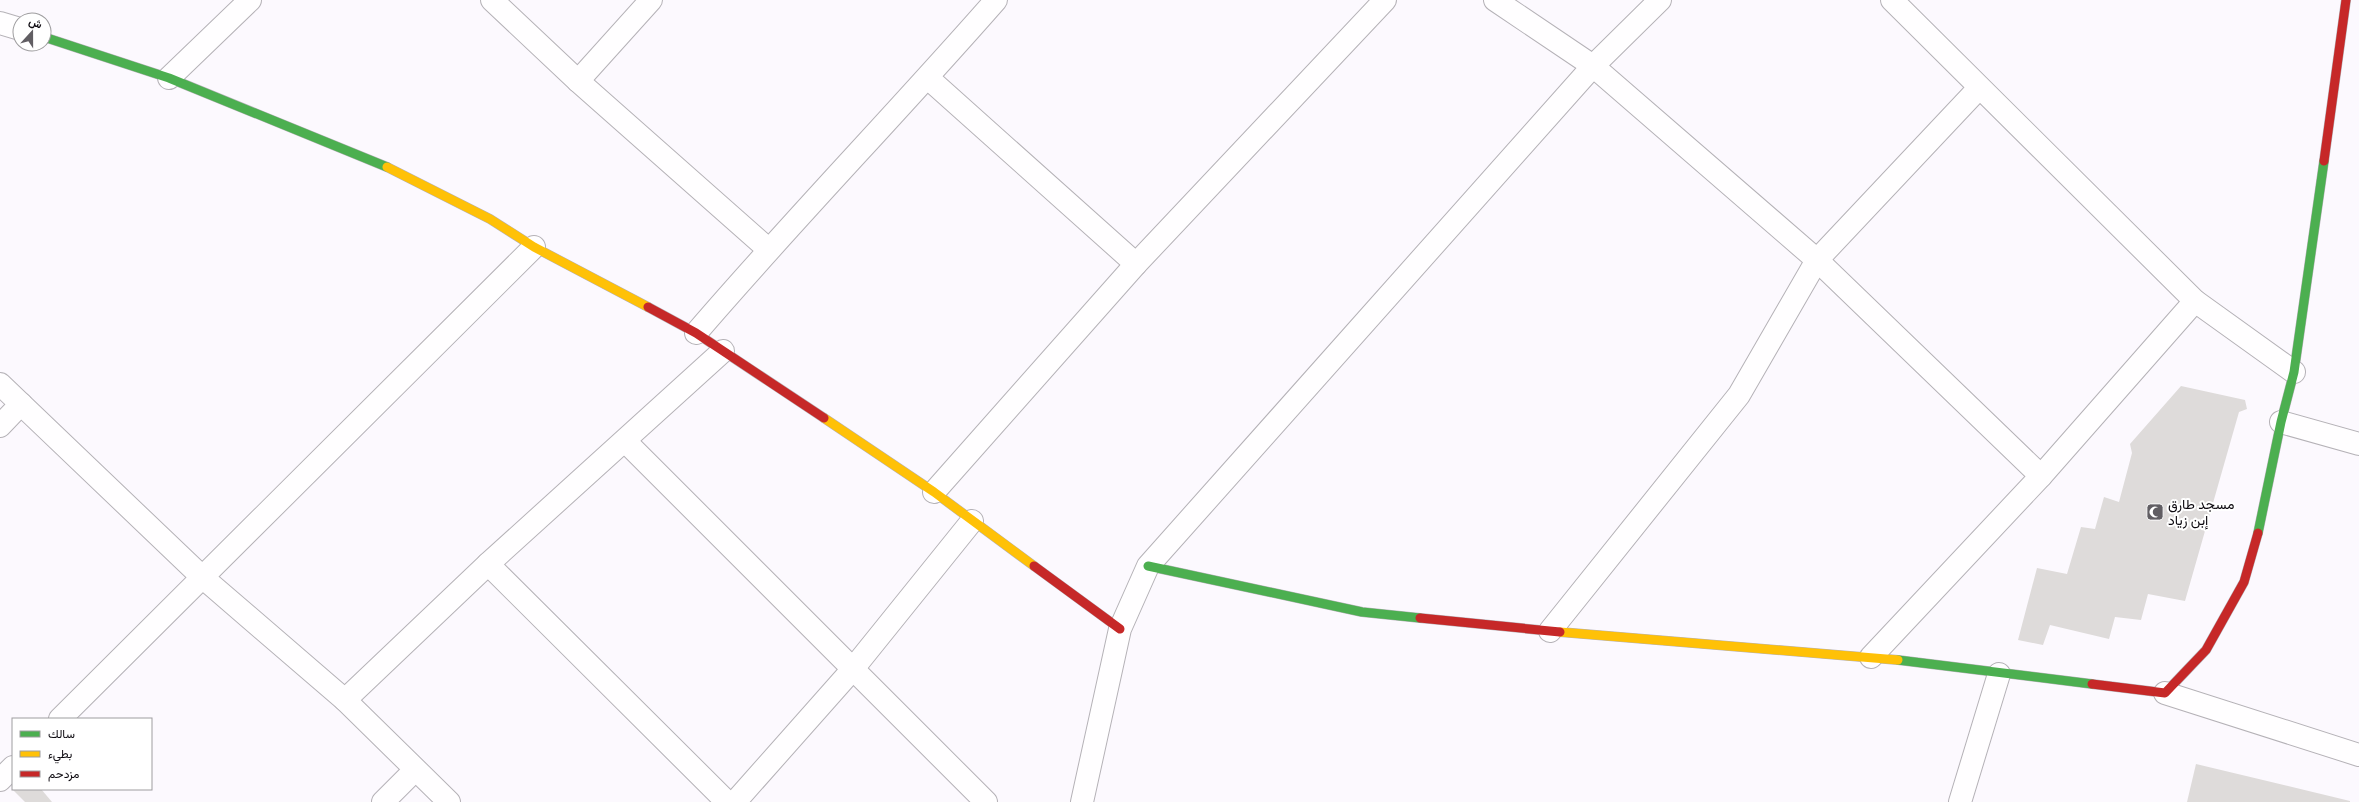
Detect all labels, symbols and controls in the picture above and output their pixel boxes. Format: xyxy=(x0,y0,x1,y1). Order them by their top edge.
north arrow xyxy=(12,12,52,52)
text: ش xyxy=(27,14,44,32)
place label: مسجد طارق إبن زياد xyxy=(2168,495,2234,530)
mosque icon: مسجد طارق إبن زياد xyxy=(2145,502,2165,522)
legend xyxy=(12,718,152,790)
text: سالك xyxy=(48,726,75,741)
text: بطيء xyxy=(48,746,72,764)
text: مزدحم xyxy=(48,766,79,782)

